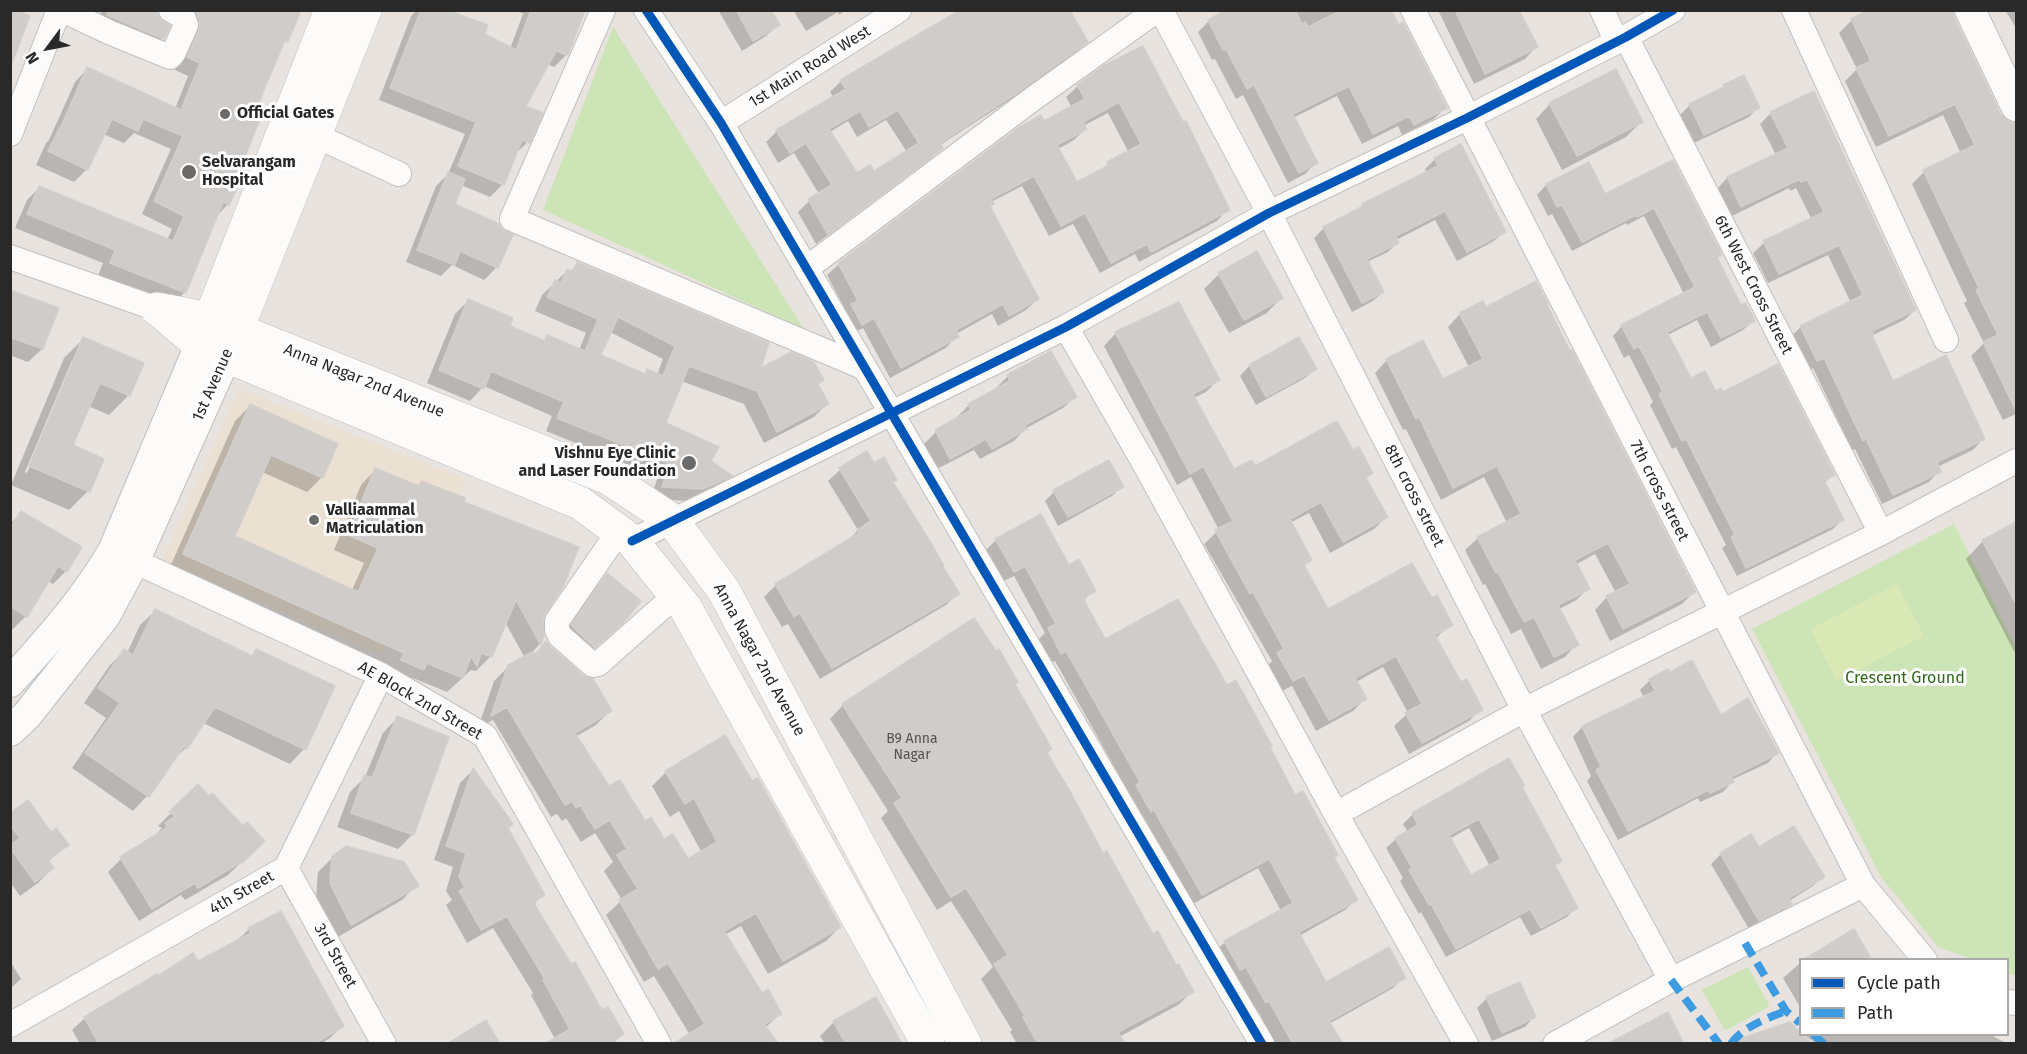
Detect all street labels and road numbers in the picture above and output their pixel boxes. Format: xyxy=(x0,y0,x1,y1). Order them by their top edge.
street label: 1st Main Road West xyxy=(746,22,874,112)
street label: 6th West Cross Street xyxy=(1710,212,1796,358)
street label: Anna Nagar 2nd Avenue xyxy=(281,340,447,422)
street label: 1st Avenue xyxy=(188,346,238,424)
street label: 7th cross street xyxy=(1625,437,1693,545)
street label: 8th cross street xyxy=(1380,442,1448,550)
street label: Anna Nagar 2nd Avenue xyxy=(709,580,809,740)
street label: AE Block 2nd Street xyxy=(354,658,486,744)
street label: 4th Street xyxy=(206,867,278,919)
street label: 3rd Street xyxy=(309,920,361,992)

